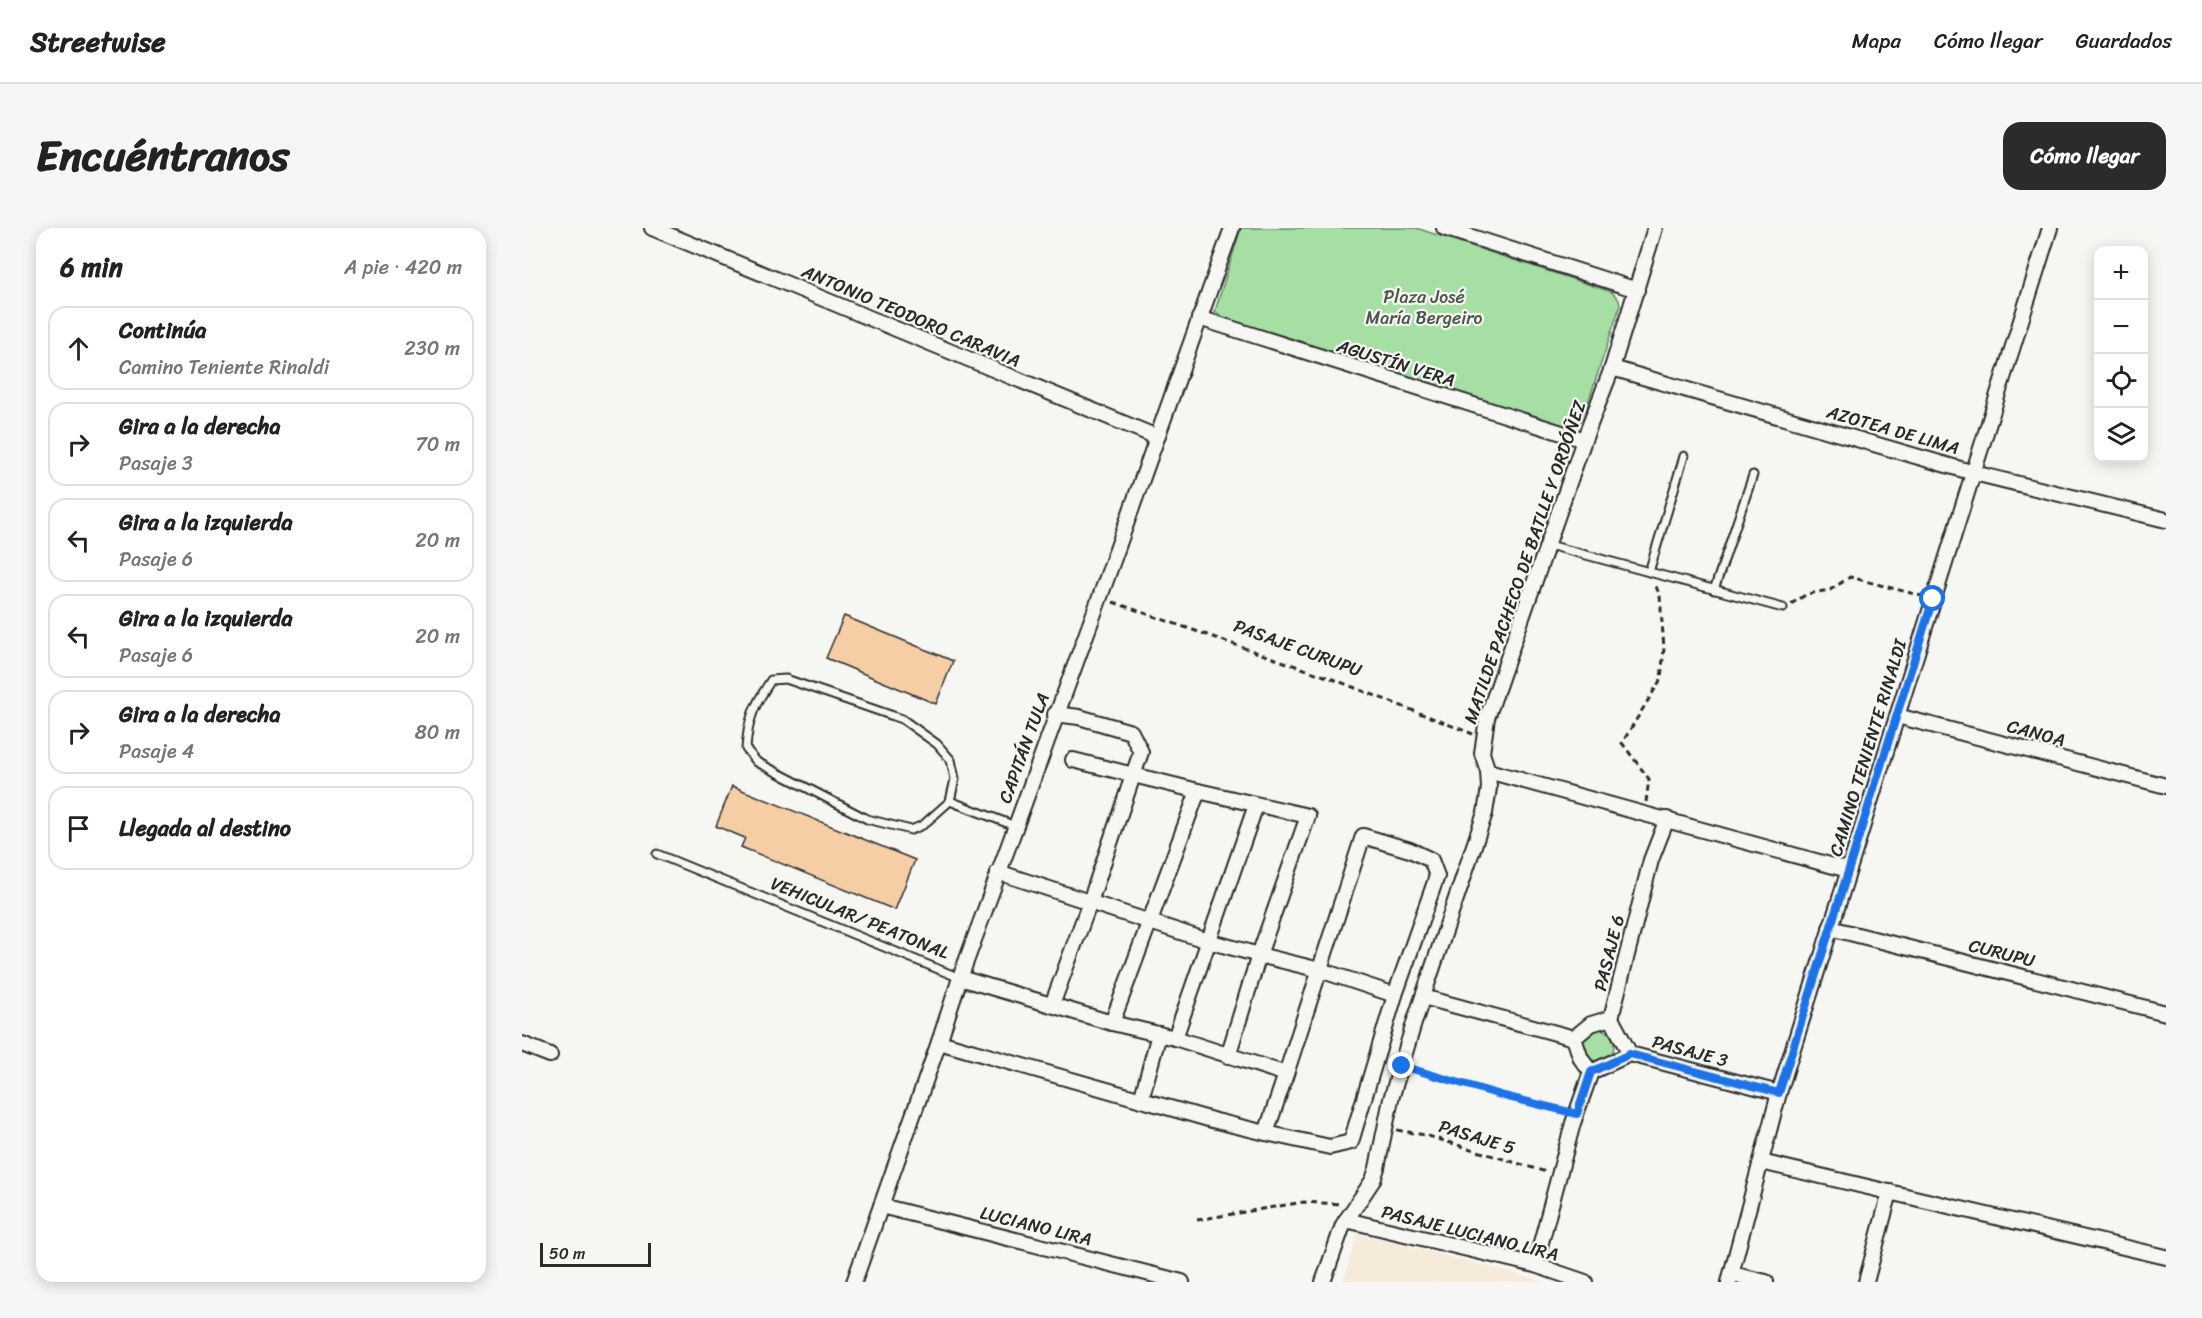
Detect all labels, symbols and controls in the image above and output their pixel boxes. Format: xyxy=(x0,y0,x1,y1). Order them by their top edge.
text: Streetwise xyxy=(30,17,166,66)
text: Mapa xyxy=(1852,22,1901,60)
text: Cómo llegar xyxy=(1934,22,2043,60)
text: Guardados xyxy=(2076,22,2172,60)
text: Encuéntranos xyxy=(36,119,289,193)
button: Cómo llegar xyxy=(2003,122,2166,190)
text: 6 min xyxy=(60,244,123,290)
map controls xyxy=(2094,246,2148,462)
button: + xyxy=(2094,246,2148,300)
text: A pie · 420 m xyxy=(344,250,462,285)
street label: ANTONIO TEODORO CARAVIA xyxy=(796,255,1025,377)
park label: Plaza José María Bergeiro xyxy=(1366,281,1483,334)
button: − xyxy=(2094,300,2148,354)
text: Continúa xyxy=(119,311,206,350)
street label: AGUSTÍN VERA xyxy=(1332,330,1459,396)
text: 230 m xyxy=(404,331,460,366)
icon: ahead xyxy=(62,332,95,365)
text: Camino Teniente Rinaldi xyxy=(119,350,329,385)
button: locate xyxy=(2094,354,2148,408)
street label: MATILDE PACHECO DE BATLLE Y ORDÓÑEZ xyxy=(1454,395,1596,728)
street label: AZOTEA DE LIMA xyxy=(1822,396,1963,464)
text: Gira a la derecha xyxy=(119,407,280,446)
button: layers xyxy=(2094,408,2148,462)
text: 70 m xyxy=(415,427,460,462)
icon: right xyxy=(62,428,95,461)
text: Pasaje 3 xyxy=(119,446,193,481)
text: Gira a la izquierda xyxy=(119,503,292,542)
text: 20 m xyxy=(415,523,460,558)
icon: left xyxy=(62,524,95,557)
text: Pasaje 6 xyxy=(119,542,193,577)
route start xyxy=(1919,585,1945,611)
text: Gira a la izquierda xyxy=(119,599,292,638)
street label: PASAJE CURUPU xyxy=(1229,610,1367,686)
text: 20 m xyxy=(415,619,460,654)
icon: left xyxy=(62,620,95,653)
street label: CAMINO TENIENTE RINALDI xyxy=(1820,634,1917,861)
text: Pasaje 6 xyxy=(119,638,193,673)
street label: CAPITÁN TULA xyxy=(989,688,1059,808)
text: Gira a la derecha xyxy=(119,695,280,734)
street label: CANOA xyxy=(2003,710,2069,756)
text: 80 m xyxy=(415,715,460,750)
icon: right xyxy=(62,716,95,749)
text: Pasaje 4 xyxy=(119,734,194,769)
text: Llegada al destino xyxy=(119,809,291,848)
icon: arrive xyxy=(62,812,95,845)
street label: VEHICULAR/ PEATONAL xyxy=(766,868,955,969)
street label: PASAJE 6 xyxy=(1584,912,1634,994)
street label: CURUPU xyxy=(1965,929,2039,977)
street label: PASAJE 3 xyxy=(1649,1026,1731,1076)
route end xyxy=(1388,1052,1414,1078)
street label: PASAJE 5 xyxy=(1435,1110,1519,1164)
street label: PASAJE LUCIANO LIRA xyxy=(1378,1196,1562,1270)
street label: LUCIANO LIRA xyxy=(977,1197,1095,1255)
text: 50 m xyxy=(549,1239,585,1268)
scale bar xyxy=(540,1240,651,1268)

